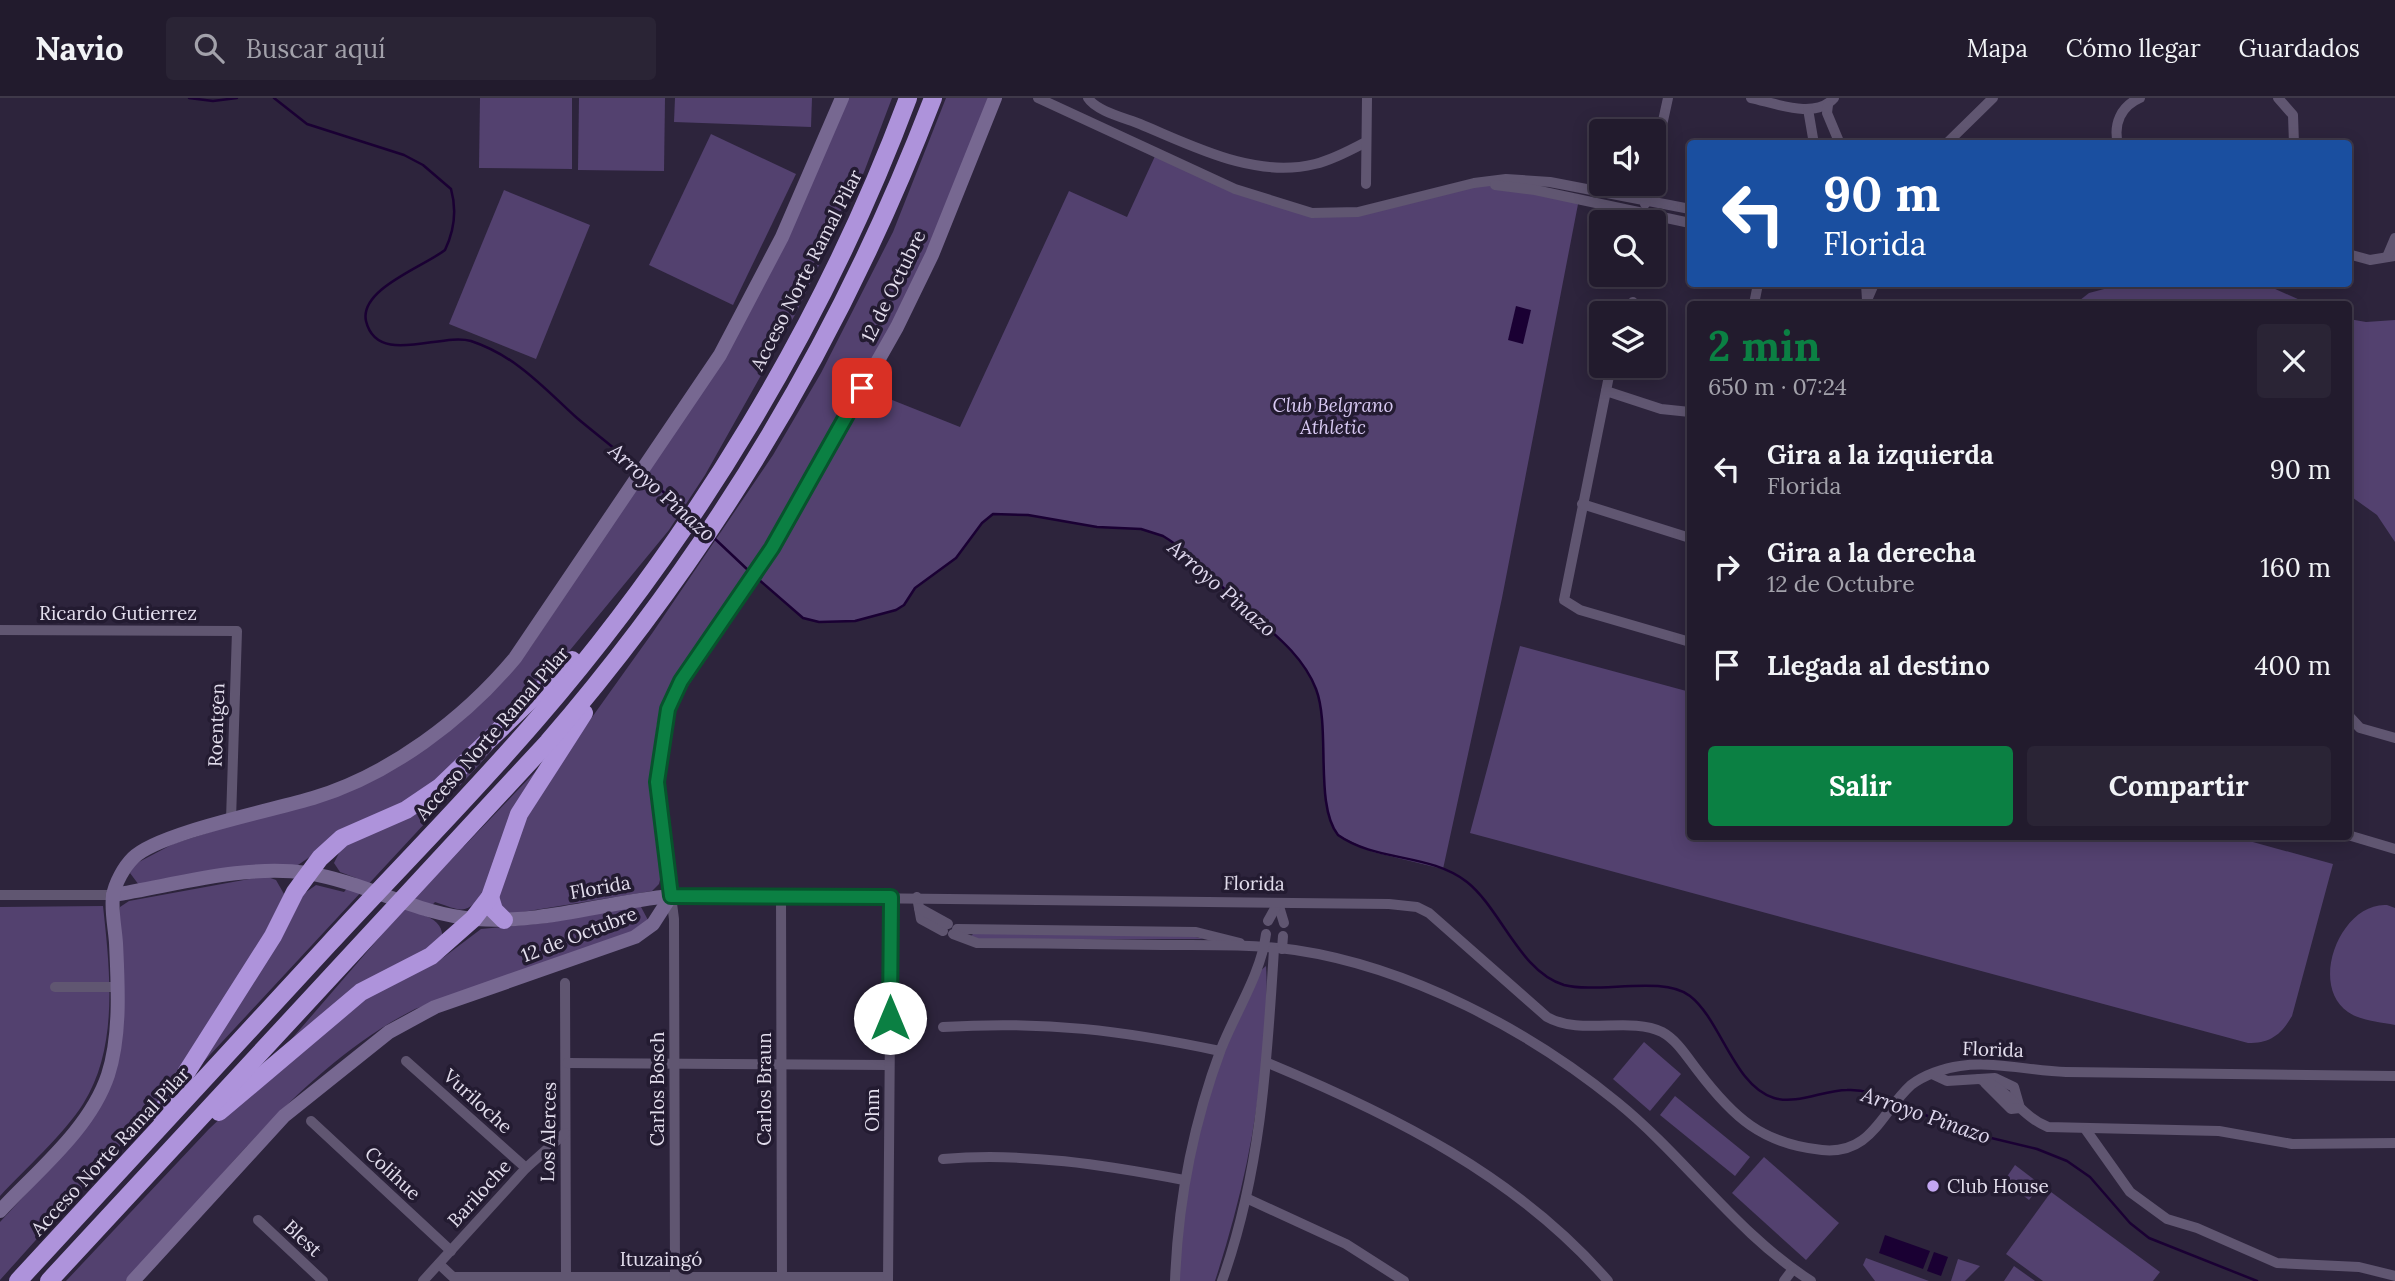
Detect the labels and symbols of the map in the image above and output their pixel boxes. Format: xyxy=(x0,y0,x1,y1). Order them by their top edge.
street label: Acceso Norte Ramal Pilar xyxy=(744,165,867,375)
street label: 12 de Octubre xyxy=(855,226,931,346)
pin xyxy=(832,358,892,418)
park label: Club Belgrano Athletic xyxy=(1273,393,1393,439)
water label: Arroyo Pinazo xyxy=(602,436,721,547)
water label: Arroyo Pinazo xyxy=(1162,533,1282,642)
street label: Ricardo Gutierrez xyxy=(39,601,197,625)
street label: Acceso Norte Ramal Pilar xyxy=(409,641,574,826)
street label: Roentgen xyxy=(203,683,229,767)
street label: Florida xyxy=(568,870,633,904)
street label: Florida xyxy=(1223,870,1285,896)
street label: 12 de Octubre xyxy=(518,901,640,967)
position arrow xyxy=(853,981,927,1055)
street label: Carlos Bosch xyxy=(645,1032,669,1146)
street label: Carlos Braun xyxy=(752,1032,776,1146)
street label: Florida xyxy=(1962,1036,2024,1062)
street label: Acceso Norte Ramal Pilar xyxy=(25,1061,195,1241)
street label: Vuriloche xyxy=(438,1063,518,1138)
water label: Arroyo Pinazo xyxy=(1857,1080,1994,1150)
street label: Los Alerces xyxy=(535,1081,561,1182)
street label: Ohm xyxy=(860,1088,884,1132)
street label: Colihue xyxy=(360,1141,426,1205)
street label: Bariloche xyxy=(442,1154,516,1232)
place label: Club House xyxy=(1947,1174,2049,1198)
marker: Club House xyxy=(1925,1178,1941,1194)
street label: Blest xyxy=(279,1214,327,1262)
street label: Ituzaingó xyxy=(620,1247,702,1271)

